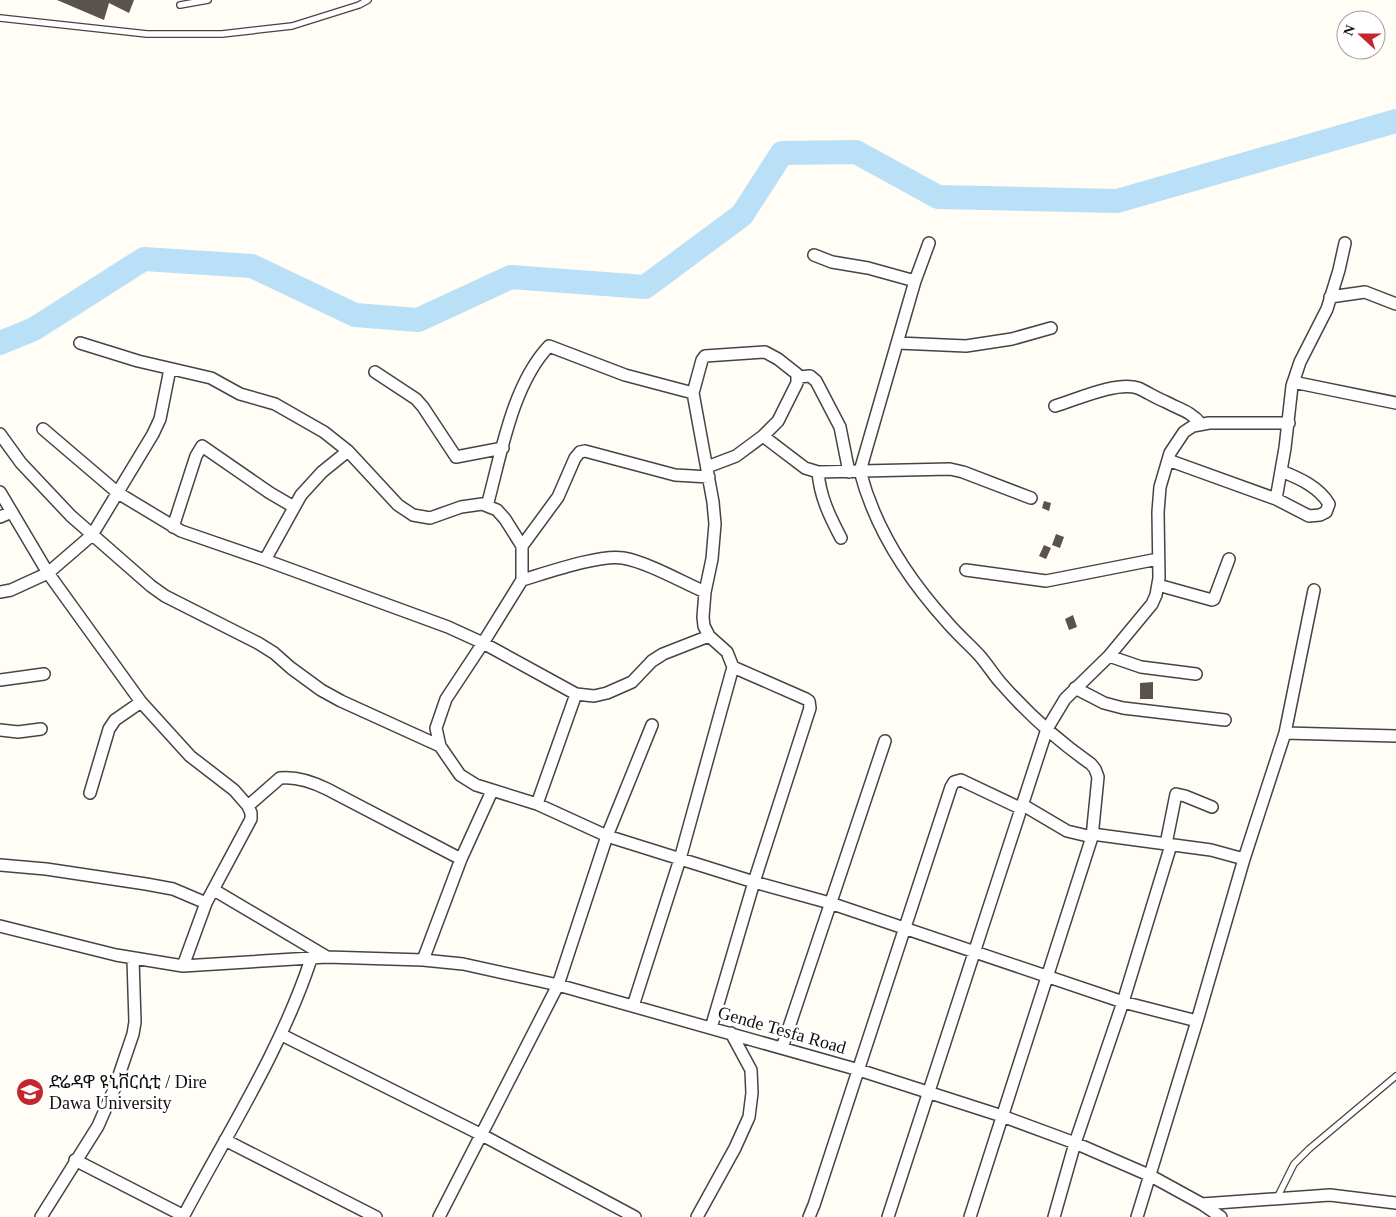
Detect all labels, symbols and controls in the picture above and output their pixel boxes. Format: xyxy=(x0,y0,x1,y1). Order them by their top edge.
north arrow xyxy=(1336,10,1386,60)
text: N xyxy=(1341,23,1358,38)
street label: Gende Tesfa Road xyxy=(716,1002,848,1058)
place label: ድሬዳዋ ዩኒቨርሲቲ / Dire Dawa University xyxy=(49,1072,207,1113)
school or university icon: ድሬዳዋ ዩኒቨርሲቲ / Dire Dawa University xyxy=(15,1077,45,1107)

